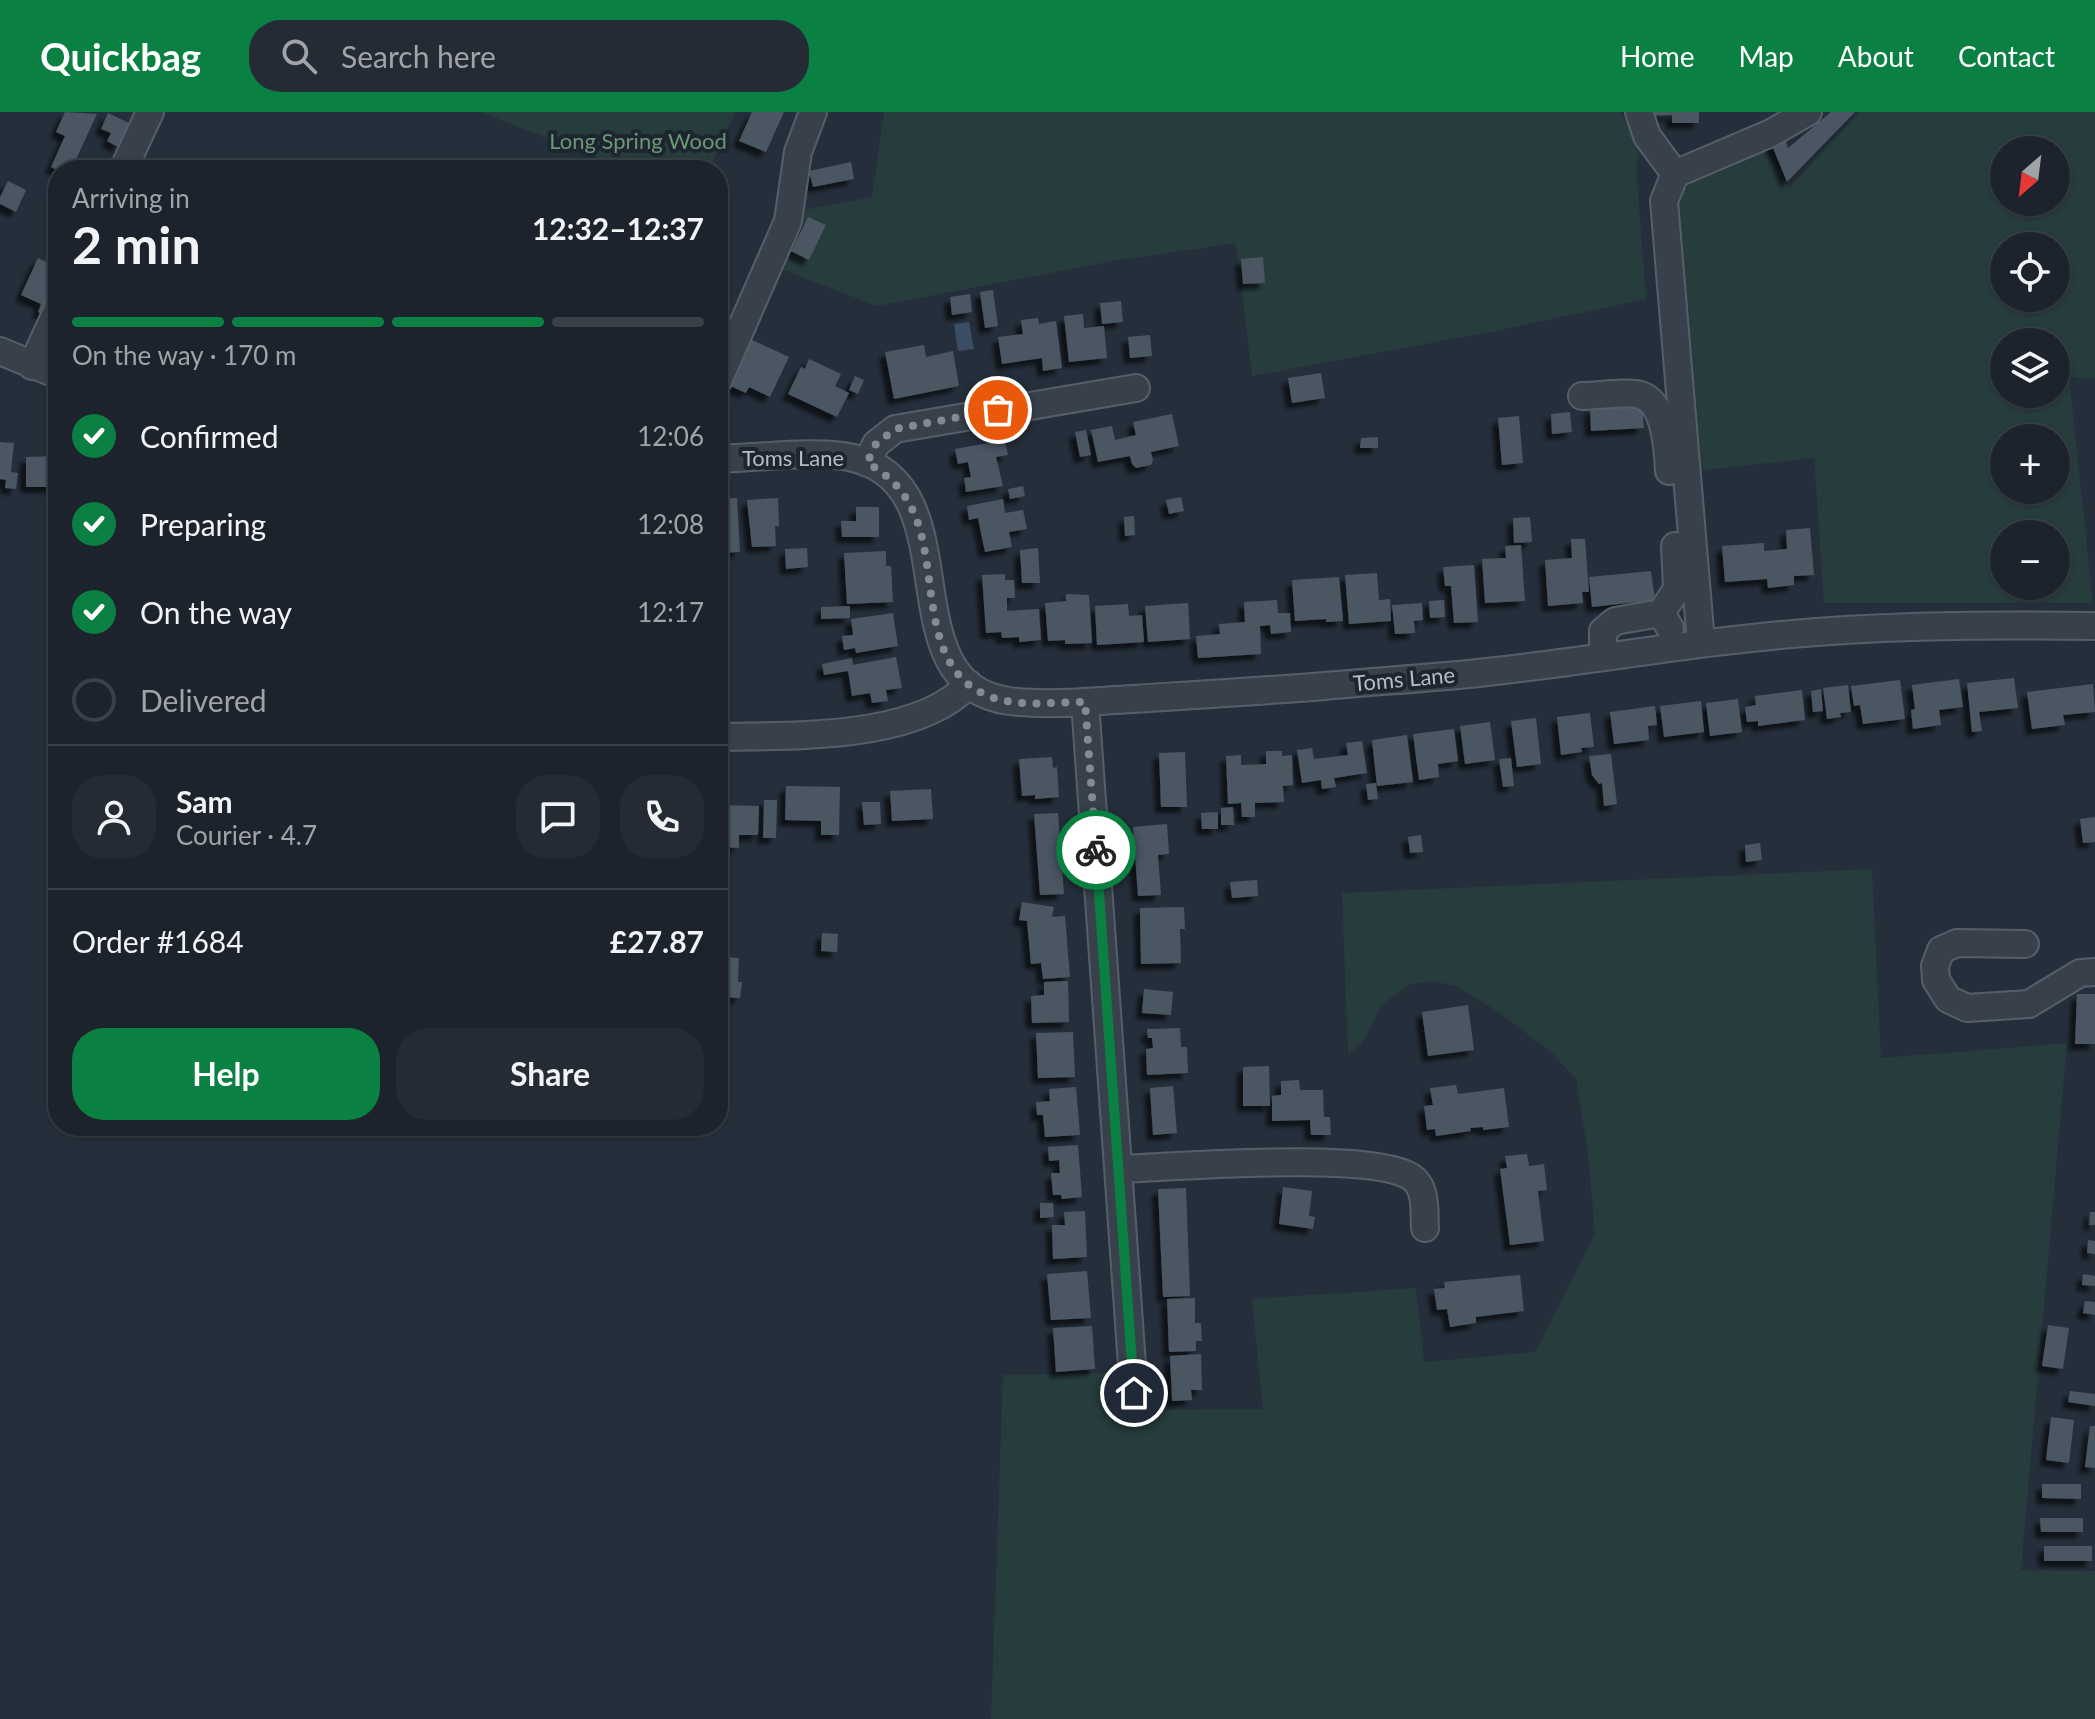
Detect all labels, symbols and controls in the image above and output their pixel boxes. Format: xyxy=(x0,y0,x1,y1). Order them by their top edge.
search box xyxy=(249,20,809,92)
text: Quickbag xyxy=(40,33,201,79)
icon: search xyxy=(277,34,321,78)
text: Search here xyxy=(341,38,496,74)
text: Home xyxy=(1620,39,1695,73)
text: Map xyxy=(1739,39,1794,73)
text: About xyxy=(1838,39,1914,73)
text: Contact xyxy=(1958,39,2055,73)
park label: Long Spring Wood xyxy=(549,127,727,154)
north arrow xyxy=(1990,136,2070,216)
map controls xyxy=(1990,136,2070,600)
text: Arriving in xyxy=(72,182,190,214)
text: 12:32–12:37 xyxy=(532,210,704,246)
text: 2 min xyxy=(72,213,201,275)
button: locate xyxy=(1990,232,2070,312)
button: layers xyxy=(1990,328,2070,408)
text: On the way · 170 m xyxy=(72,339,296,371)
pin xyxy=(964,376,1032,444)
icon: bag xyxy=(976,388,1020,432)
icon: check xyxy=(72,414,116,458)
text: Confirmed xyxy=(140,418,279,454)
text: 12:06 xyxy=(637,420,704,452)
button: + xyxy=(1990,424,2070,504)
street label: Toms Lane xyxy=(742,444,844,471)
icon: check xyxy=(72,502,116,546)
text: Preparing xyxy=(140,506,266,542)
text: 12:08 xyxy=(637,508,704,540)
button: − xyxy=(1990,520,2070,600)
icon: check xyxy=(72,590,116,634)
text: On the way xyxy=(140,594,292,630)
text: 12:17 xyxy=(637,596,704,628)
street label: Toms Lane xyxy=(1352,661,1456,696)
text: Delivered xyxy=(140,682,267,718)
button: person xyxy=(72,775,156,859)
button: chat xyxy=(516,775,600,859)
button: phone xyxy=(620,775,704,859)
text: Sam xyxy=(176,783,233,819)
courier xyxy=(1056,810,1136,890)
text: Courier · 4.7 xyxy=(176,819,317,851)
icon: bike xyxy=(1074,828,1118,872)
text: Order #1684 xyxy=(72,923,244,959)
text: £27.87 xyxy=(610,923,704,959)
button: Help xyxy=(72,1028,380,1120)
button: Share xyxy=(396,1028,704,1120)
pin xyxy=(1100,1359,1168,1427)
icon: home xyxy=(1112,1371,1156,1415)

